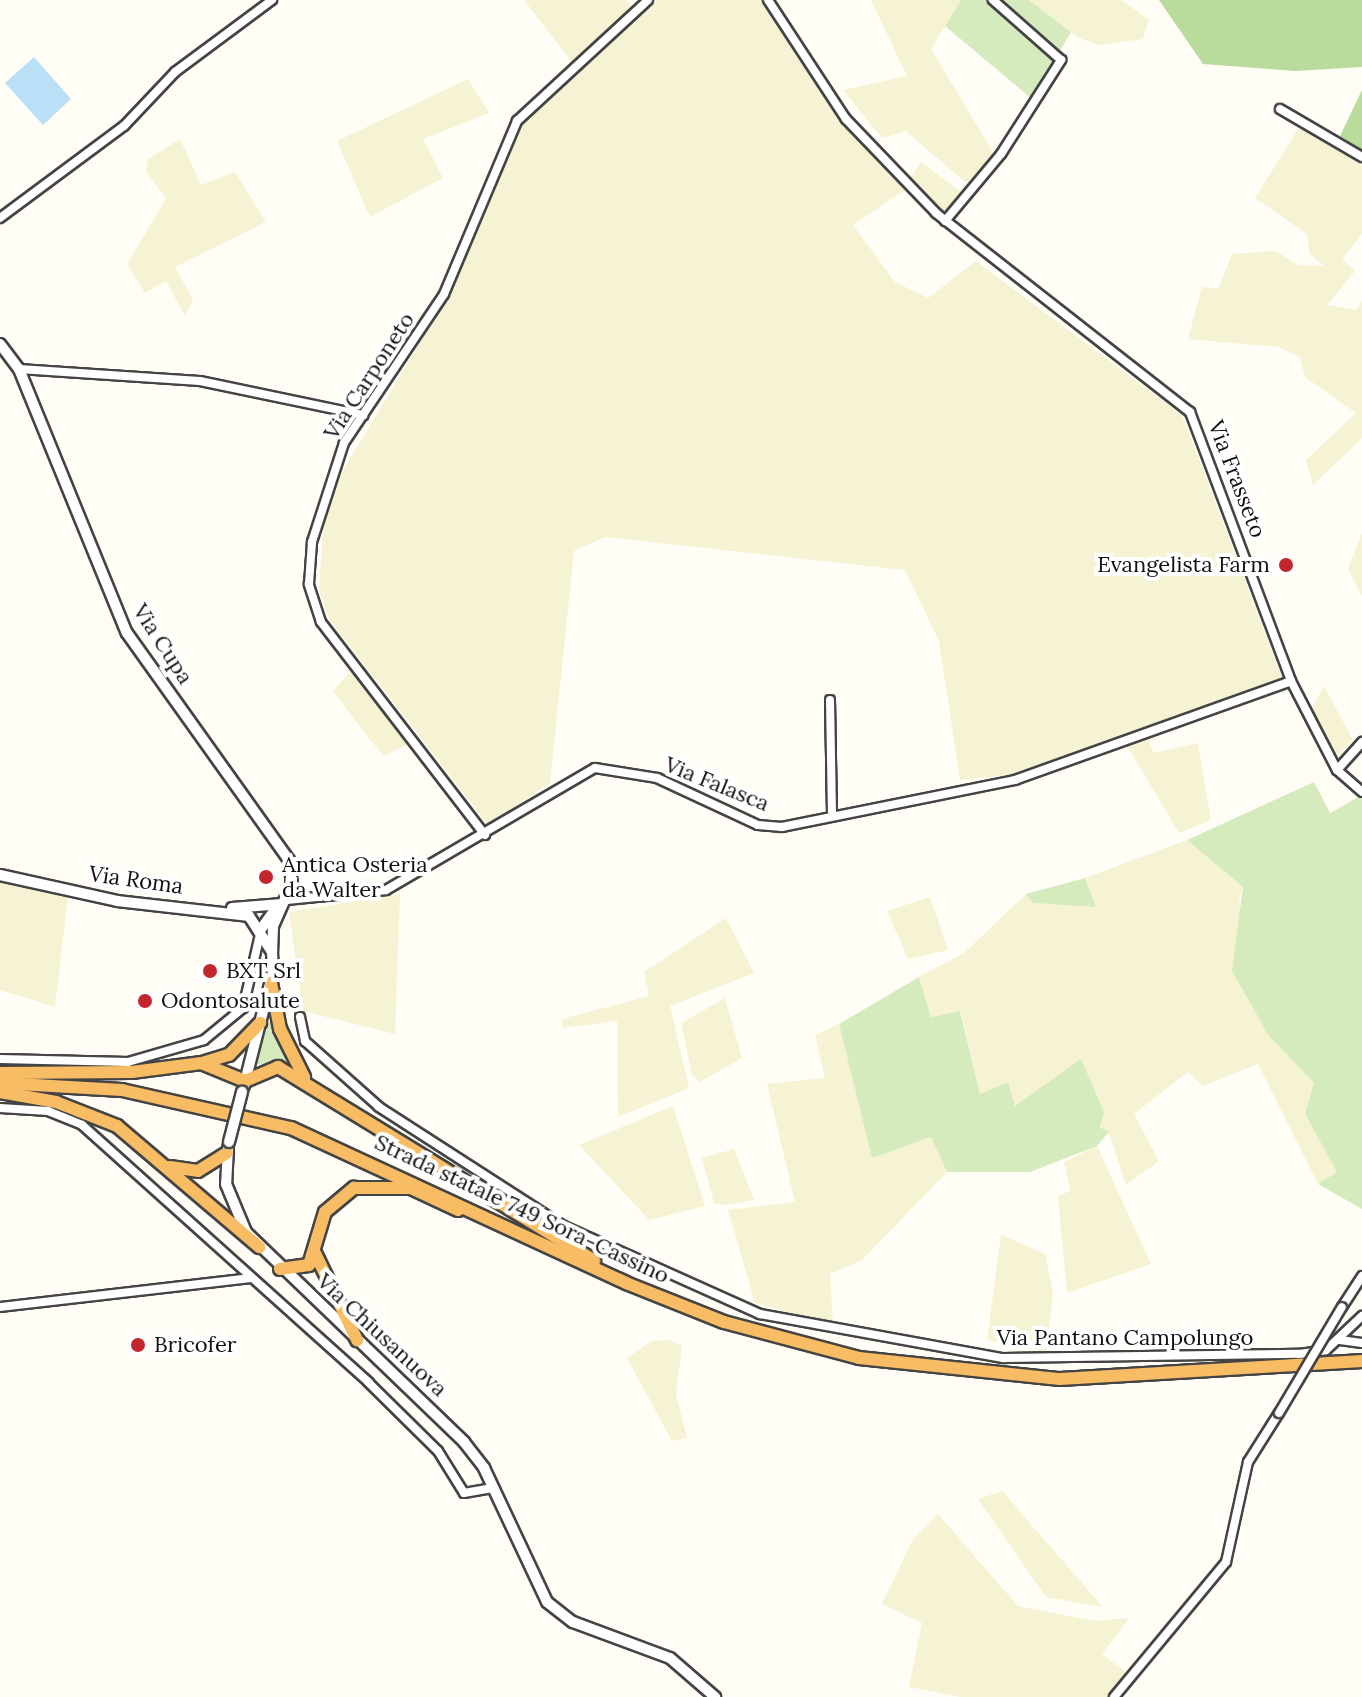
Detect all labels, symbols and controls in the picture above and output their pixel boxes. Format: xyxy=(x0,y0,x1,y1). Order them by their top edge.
street label: Via Carponeto xyxy=(318,308,420,444)
street label: Via Frasseto xyxy=(1203,417,1271,541)
place label: Evangelista Farm xyxy=(1097,552,1270,578)
marker: Evangelista Farm xyxy=(1277,556,1295,574)
street label: Via Cupa xyxy=(127,599,199,689)
street label: Via Falasca xyxy=(661,751,773,817)
place label: Antica Osteria da Walter xyxy=(282,851,428,902)
street label: Via Roma xyxy=(87,860,185,900)
marker: Antica Osteria da Walter xyxy=(257,868,275,886)
place label: BXT Srl xyxy=(226,958,301,984)
marker: BXT Srl xyxy=(201,962,219,980)
place label: Odontosalute xyxy=(161,988,300,1014)
marker: Odontosalute xyxy=(136,992,154,1010)
street label: Strada statale 749 Sora-Cassino xyxy=(371,1129,673,1289)
street label: Via Chiusanuova xyxy=(311,1268,453,1402)
street label: Via Pantano Campolungo xyxy=(997,1325,1253,1351)
place label: Bricofer xyxy=(154,1332,236,1358)
marker: Bricofer xyxy=(129,1336,147,1354)

